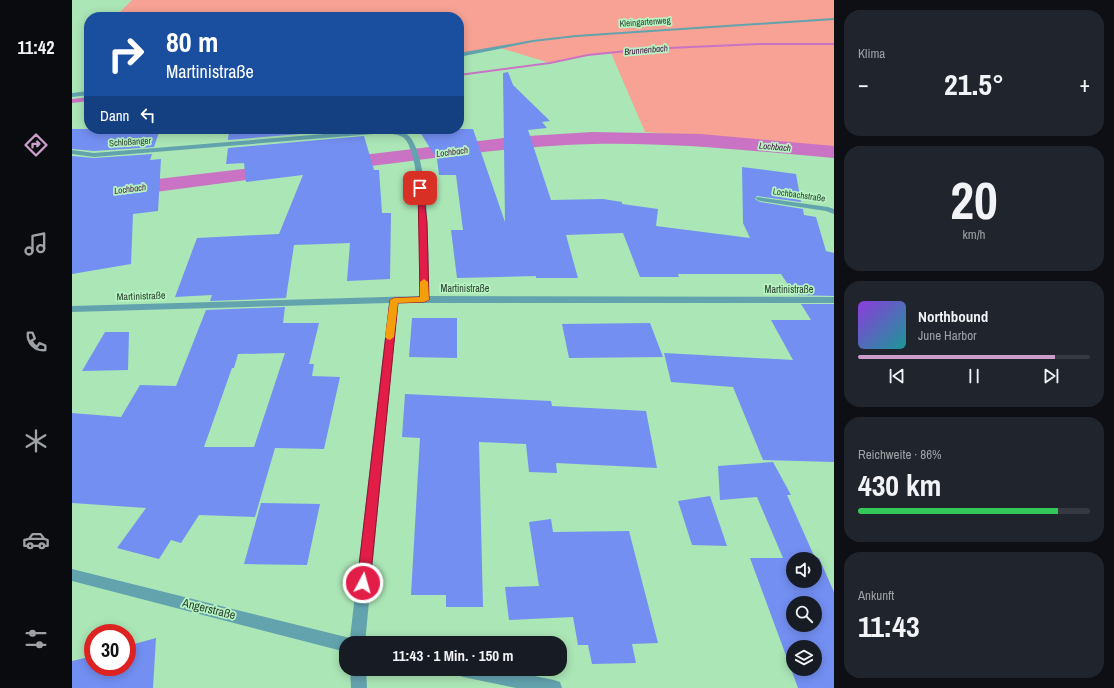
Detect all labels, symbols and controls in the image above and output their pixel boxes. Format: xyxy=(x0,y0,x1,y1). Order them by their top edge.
street label: Kleingartenweg xyxy=(619,14,672,30)
text: 80 m xyxy=(166,23,218,61)
icon: right xyxy=(100,28,152,80)
text: 11:42 xyxy=(18,35,54,60)
water label: Brunnenbach xyxy=(624,42,668,58)
text: Klima xyxy=(858,45,885,62)
text: Martinistraße xyxy=(166,59,254,84)
text: 21.5° xyxy=(944,64,1004,104)
text: − xyxy=(858,69,869,99)
text: + xyxy=(1079,69,1090,99)
icon: left xyxy=(137,104,159,126)
text: Dann xyxy=(100,105,129,126)
icon: directions xyxy=(22,131,50,159)
street label: Schloßanger xyxy=(109,135,152,149)
water label: Lochbach xyxy=(759,140,791,154)
water label: Lochbach xyxy=(435,144,469,160)
text: 20 xyxy=(950,165,998,235)
pin xyxy=(403,171,437,205)
icon: arrive xyxy=(409,177,431,199)
water label: Lochbach xyxy=(113,181,147,197)
street label: Lochbachstraße xyxy=(772,185,826,205)
text: km/h xyxy=(962,226,986,243)
icon: music xyxy=(22,230,50,258)
street label: Martinistraße xyxy=(441,282,490,295)
street label: Martinistraße xyxy=(765,283,814,296)
street label: Martinistraße xyxy=(116,289,166,303)
text: Northbound xyxy=(918,306,988,327)
text: June Harbor xyxy=(918,327,977,344)
icon: phone xyxy=(22,328,50,356)
icon: previous xyxy=(886,365,908,387)
icon: pause xyxy=(963,365,985,387)
icon: next xyxy=(1040,365,1062,387)
icon: climate xyxy=(22,427,50,455)
text: Reichweite · 86% xyxy=(858,446,942,463)
text: 430 km xyxy=(858,465,941,505)
icon: car xyxy=(22,526,50,554)
map controls xyxy=(786,552,822,676)
button: sound xyxy=(786,552,822,588)
position arrow xyxy=(342,562,384,604)
text: Ankunft xyxy=(858,587,894,604)
street label: Angerstraße xyxy=(180,594,237,623)
button: search xyxy=(786,596,822,632)
text: 11:43 xyxy=(858,606,920,646)
speed limit sign: 30 xyxy=(84,624,136,676)
icon: filters xyxy=(22,625,50,653)
button: layers xyxy=(786,640,822,676)
text: 11:43 · 1 Min. · 150 m xyxy=(392,645,514,666)

